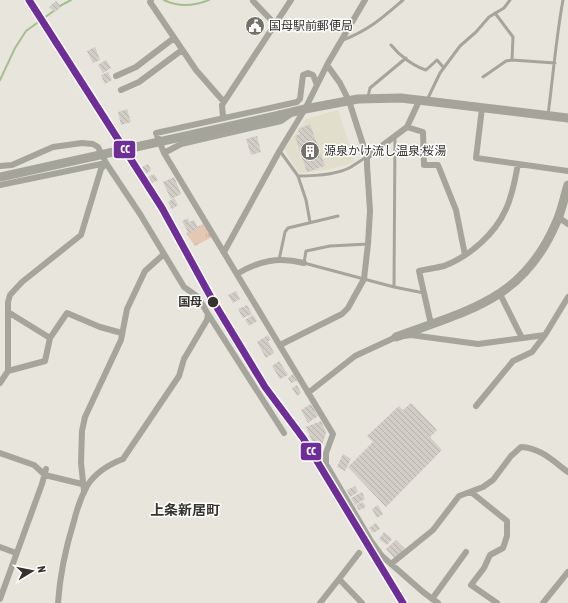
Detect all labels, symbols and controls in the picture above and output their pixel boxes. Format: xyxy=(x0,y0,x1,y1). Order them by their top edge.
public building icon: 国母駅前郵便局 xyxy=(244,15,266,37)
place label: 国母駅前郵便局 xyxy=(269,19,353,33)
line badge: CC xyxy=(113,140,136,159)
building icon: 源泉かけ流し温泉;桜湯 xyxy=(299,140,321,162)
text: CC xyxy=(120,143,130,155)
place label: 源泉かけ流し温泉;桜湯 xyxy=(324,144,446,158)
place label: 国母 xyxy=(178,295,202,309)
marker: 国母 xyxy=(206,295,220,309)
line badge: CC xyxy=(300,442,322,461)
text: CC xyxy=(306,445,316,457)
district label: 上条新居町 xyxy=(150,502,220,518)
north arrow xyxy=(12,551,52,591)
text: N xyxy=(35,565,48,574)

